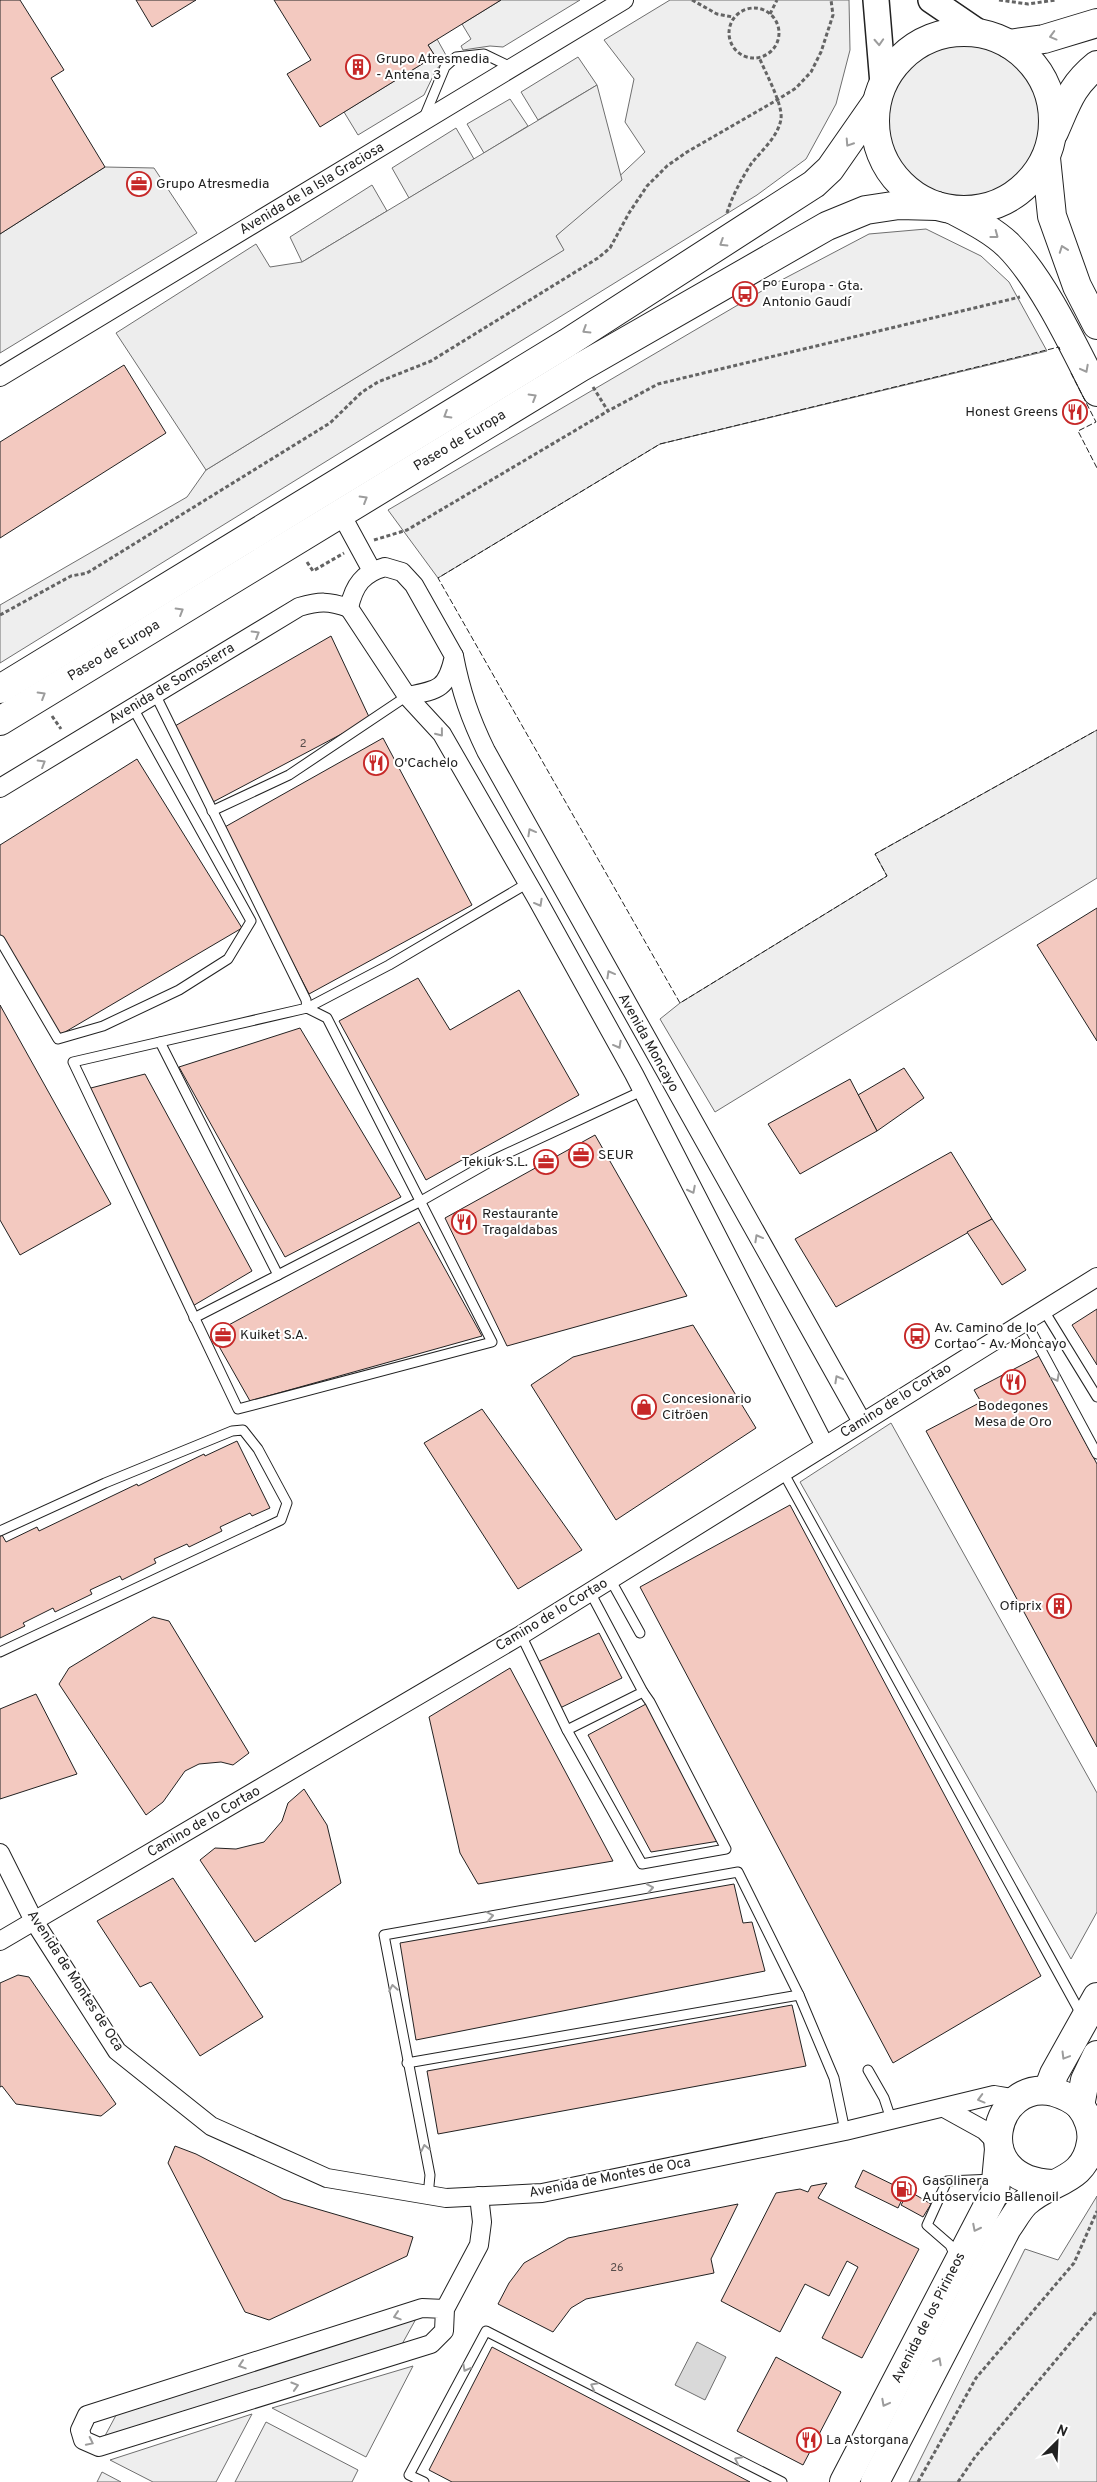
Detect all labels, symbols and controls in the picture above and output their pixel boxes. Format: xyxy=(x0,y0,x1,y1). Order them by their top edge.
one-way arrow xyxy=(1050,31,1058,41)
one-way arrow xyxy=(874,38,884,46)
place label: Grupo Atresmedia - Antena 3 xyxy=(376,51,489,84)
building icon: Grupo Atresmedia - Antena 3 xyxy=(345,54,371,80)
one-way arrow xyxy=(846,137,855,147)
street label: Avenida de la Isla Graciosa xyxy=(237,139,387,239)
office icon: Grupo Atresmedia xyxy=(126,171,152,197)
place label: Grupo Atresmedia xyxy=(156,176,269,193)
one-way arrow xyxy=(989,229,999,238)
one-way arrow xyxy=(720,237,729,247)
one-way arrow xyxy=(1059,245,1069,253)
place label: Pº Europa - Gta. Antonio Gaudí xyxy=(762,278,863,311)
bus stop icon: Pº Europa - Gta. Antonio Gaudí xyxy=(732,281,758,307)
one-way arrow xyxy=(582,324,591,334)
one-way arrow xyxy=(1079,363,1089,372)
one-way arrow xyxy=(527,393,536,403)
restaurant icon: Honest Greens xyxy=(1062,399,1088,425)
place label: Honest Greens xyxy=(965,404,1058,421)
street label: Paseo de Europa xyxy=(411,407,509,475)
one-way arrow xyxy=(444,409,453,419)
one-way arrow xyxy=(359,496,368,506)
one-way arrow xyxy=(175,607,184,617)
street label: Paseo de Europa xyxy=(65,617,163,685)
one-way arrow xyxy=(250,630,259,640)
street label: Avenida de Somosierra xyxy=(106,640,238,728)
one-way arrow xyxy=(36,692,45,702)
one-way arrow xyxy=(434,727,443,736)
house number: 2 xyxy=(300,737,306,751)
restaurant icon: O'Cachelo xyxy=(363,750,389,776)
place label: O'Cachelo xyxy=(394,755,458,772)
one-way arrow xyxy=(36,760,45,770)
one-way arrow xyxy=(527,828,537,837)
one-way arrow xyxy=(533,898,543,907)
one-way arrow xyxy=(606,970,616,979)
street label: Avenida Moncayo xyxy=(614,991,682,1095)
one-way arrow xyxy=(612,1040,622,1049)
office icon: SEUR xyxy=(568,1142,594,1168)
place label: SEUR xyxy=(598,1147,634,1164)
office icon: Tekiuk S.L. xyxy=(533,1149,559,1175)
place label: Tekiuk S.L. xyxy=(462,1154,528,1171)
one-way arrow xyxy=(686,1184,696,1193)
place label: Restaurante Tragaldabas xyxy=(482,1206,558,1239)
restaurant icon: Restaurante Tragaldabas xyxy=(451,1209,477,1235)
one-way arrow xyxy=(754,1234,764,1243)
place label: Av. Camino de lo Cortao - Av. Moncayo xyxy=(934,1320,1067,1353)
office icon: Kuiket S.A. xyxy=(210,1322,236,1348)
bus stop icon: Av. Camino de lo Cortao - Av. Moncayo xyxy=(904,1323,930,1349)
place label: Kuiket S.A. xyxy=(240,1327,308,1344)
street label: Camino de lo Cortao xyxy=(837,1360,955,1442)
restaurant icon: Bodegones Mesa de Oro xyxy=(1000,1369,1026,1395)
one-way arrow xyxy=(1050,1373,1060,1382)
one-way arrow xyxy=(834,1376,844,1385)
place label: Concesionario Citröen xyxy=(662,1391,752,1424)
shop icon: Concesionario Citröen xyxy=(631,1394,657,1420)
place label: Bodegones Mesa de Oro xyxy=(974,1398,1052,1431)
street label: Camino de lo Cortao xyxy=(493,1575,611,1655)
building icon: Ofiprix xyxy=(1046,1593,1072,1619)
place label: Ofiprix xyxy=(1000,1598,1042,1615)
street label: Camino de lo Cortao xyxy=(144,1783,264,1861)
one-way arrow xyxy=(646,1883,655,1893)
street label: Avenida de Montes de Oca xyxy=(23,1907,127,2055)
one-way arrow xyxy=(486,1912,495,1922)
one-way arrow xyxy=(389,1984,399,1993)
one-way arrow xyxy=(1062,2050,1072,2059)
one-way arrow xyxy=(978,2093,986,2103)
one-way arrow xyxy=(420,2143,430,2152)
street label: Avenida de Montes de Oca xyxy=(528,2154,692,2202)
place label: Gasolinera Autoservicio Ballenoil xyxy=(922,2173,1059,2206)
fuel station icon: Gasolinera Autoservicio Ballenoil xyxy=(891,2176,917,2202)
one-way arrow xyxy=(972,2223,982,2232)
street label: Avenida de los Pirineos xyxy=(889,2250,969,2386)
house number: 26 xyxy=(610,2261,624,2275)
one-way arrow xyxy=(393,2310,402,2320)
one-way arrow xyxy=(932,2357,942,2366)
one-way arrow xyxy=(239,2360,247,2370)
one-way arrow xyxy=(463,2362,473,2371)
one-way arrow xyxy=(291,2382,299,2392)
one-way arrow xyxy=(590,2382,599,2392)
one-way arrow xyxy=(881,2398,891,2407)
north arrow xyxy=(1032,2417,1082,2467)
text: N xyxy=(1054,2422,1070,2441)
restaurant icon: La Astorgana xyxy=(796,2427,822,2453)
place label: La Astorgana xyxy=(826,2432,909,2449)
one-way arrow xyxy=(85,2436,94,2446)
one-way arrow xyxy=(735,2456,744,2466)

